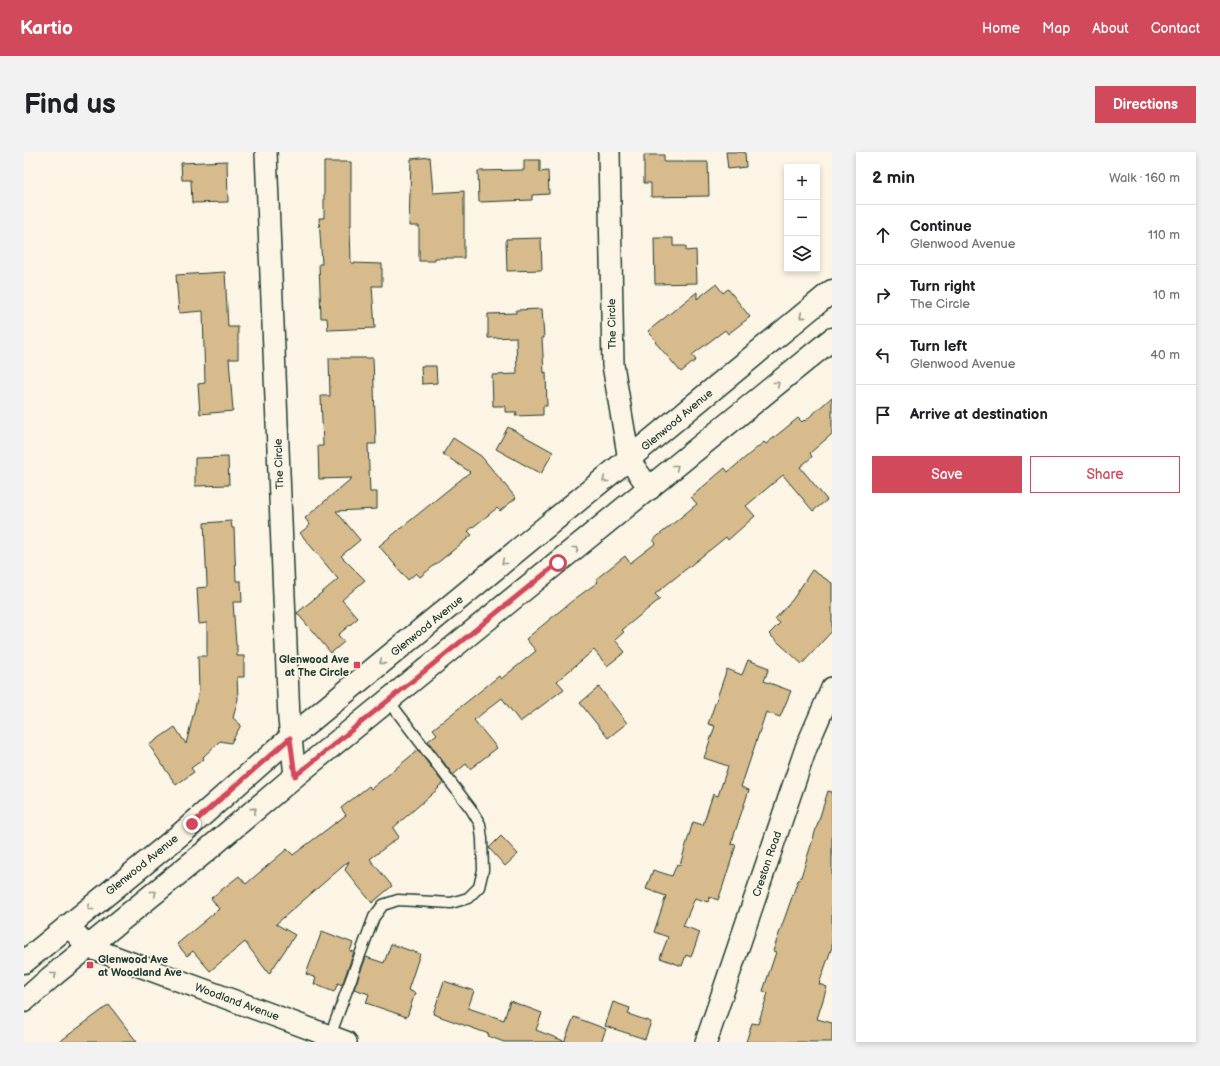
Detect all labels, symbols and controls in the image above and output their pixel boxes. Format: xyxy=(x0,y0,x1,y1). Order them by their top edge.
text: Kartio xyxy=(20,17,73,40)
text: Home xyxy=(982,20,1020,37)
text: Map xyxy=(1042,20,1070,37)
text: About xyxy=(1092,20,1129,37)
text: Contact xyxy=(1151,20,1200,37)
button: Directions xyxy=(1095,86,1196,123)
text: Find us xyxy=(24,88,116,121)
map controls xyxy=(784,164,820,272)
button: + xyxy=(784,164,820,200)
text: 2 min xyxy=(872,168,915,188)
text: Walk · 160 m xyxy=(1109,170,1180,186)
button: − xyxy=(784,200,820,236)
text: Continue xyxy=(910,217,972,236)
icon: ahead xyxy=(872,224,894,246)
text: 110 m xyxy=(1148,227,1180,243)
button: layers xyxy=(784,236,820,272)
text: Glenwood Avenue xyxy=(910,236,1015,252)
text: Turn right xyxy=(910,277,975,296)
icon: right xyxy=(872,284,894,306)
text: 10 m xyxy=(1153,287,1180,303)
text: The Circle xyxy=(910,296,970,312)
street label: The Circle xyxy=(605,298,619,350)
one-way arrow xyxy=(799,312,807,319)
text: Turn left xyxy=(910,337,967,356)
icon: left xyxy=(872,344,894,366)
text: 40 m xyxy=(1150,347,1180,363)
text: Glenwood Avenue xyxy=(910,356,1015,372)
one-way arrow xyxy=(772,382,780,389)
street label: Glenwood Avenue xyxy=(639,386,716,454)
icon: arrive xyxy=(872,404,894,426)
text: Arrive at destination xyxy=(910,405,1048,424)
street label: The Circle xyxy=(272,438,286,490)
button: Save xyxy=(872,456,1022,493)
button: Share xyxy=(1030,456,1180,493)
one-way arrow xyxy=(672,464,679,471)
one-way arrow xyxy=(602,475,609,482)
one-way arrow xyxy=(571,546,578,553)
route start xyxy=(549,554,567,572)
one-way arrow xyxy=(502,558,509,565)
street label: Glenwood Avenue xyxy=(388,593,466,659)
place label: Glenwood Ave at The Circle xyxy=(279,653,349,679)
one-way arrow xyxy=(380,658,387,665)
marker: Glenwood Ave at The Circle xyxy=(352,660,362,670)
one-way arrow xyxy=(250,807,257,814)
route end xyxy=(183,815,201,833)
street label: Creston Road xyxy=(750,829,784,899)
street label: Glenwood Avenue xyxy=(103,832,181,898)
one-way arrow xyxy=(150,891,157,898)
one-way arrow xyxy=(87,903,94,910)
place label: Glenwood Ave at Woodland Ave xyxy=(98,953,182,979)
marker: Glenwood Ave at Woodland Ave xyxy=(85,960,95,970)
one-way arrow xyxy=(49,973,56,980)
street label: Woodland Avenue xyxy=(193,981,282,1024)

